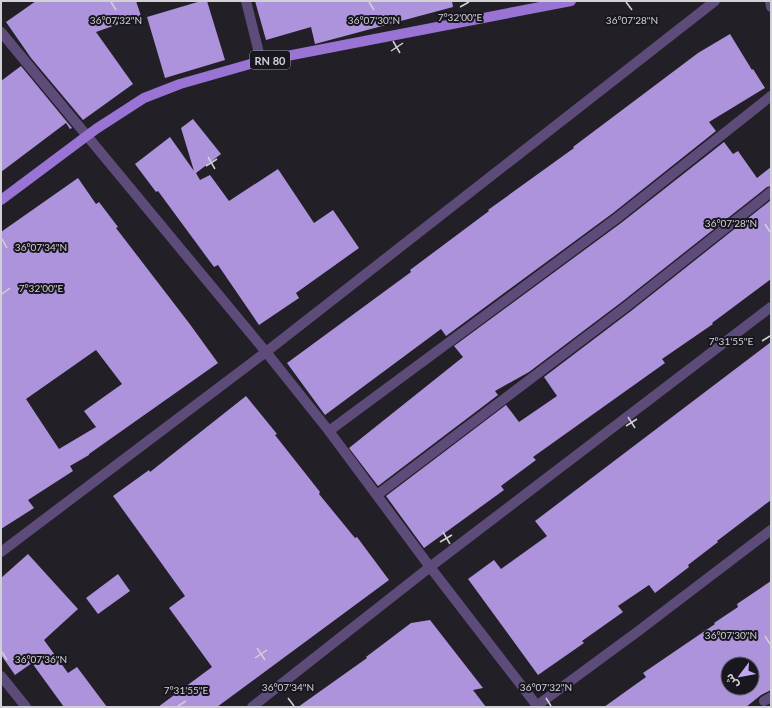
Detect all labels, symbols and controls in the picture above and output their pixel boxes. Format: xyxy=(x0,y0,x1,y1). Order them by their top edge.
text: 7°32'00"E xyxy=(438,11,483,23)
text: 36°07'32"N xyxy=(90,14,142,26)
text: 36°07'30"N xyxy=(348,14,400,26)
text: 36°07'28"N xyxy=(606,14,658,26)
road number: RN 80 xyxy=(250,51,290,69)
text: 36°07'28"N xyxy=(705,217,757,229)
text: 36°07'34"N xyxy=(15,241,67,253)
text: 7°32'00"E xyxy=(19,282,64,294)
text: 7°31'55"E xyxy=(709,335,754,347)
text: 36°07'30"N xyxy=(705,629,757,641)
text: 36°07'36"N xyxy=(15,653,67,665)
north arrow xyxy=(720,656,760,696)
text: ش xyxy=(722,671,741,691)
text: 36°07'34"N xyxy=(262,681,314,693)
text: 36°07'32"N xyxy=(520,681,572,693)
text: 7°31'55"E xyxy=(164,684,209,696)

